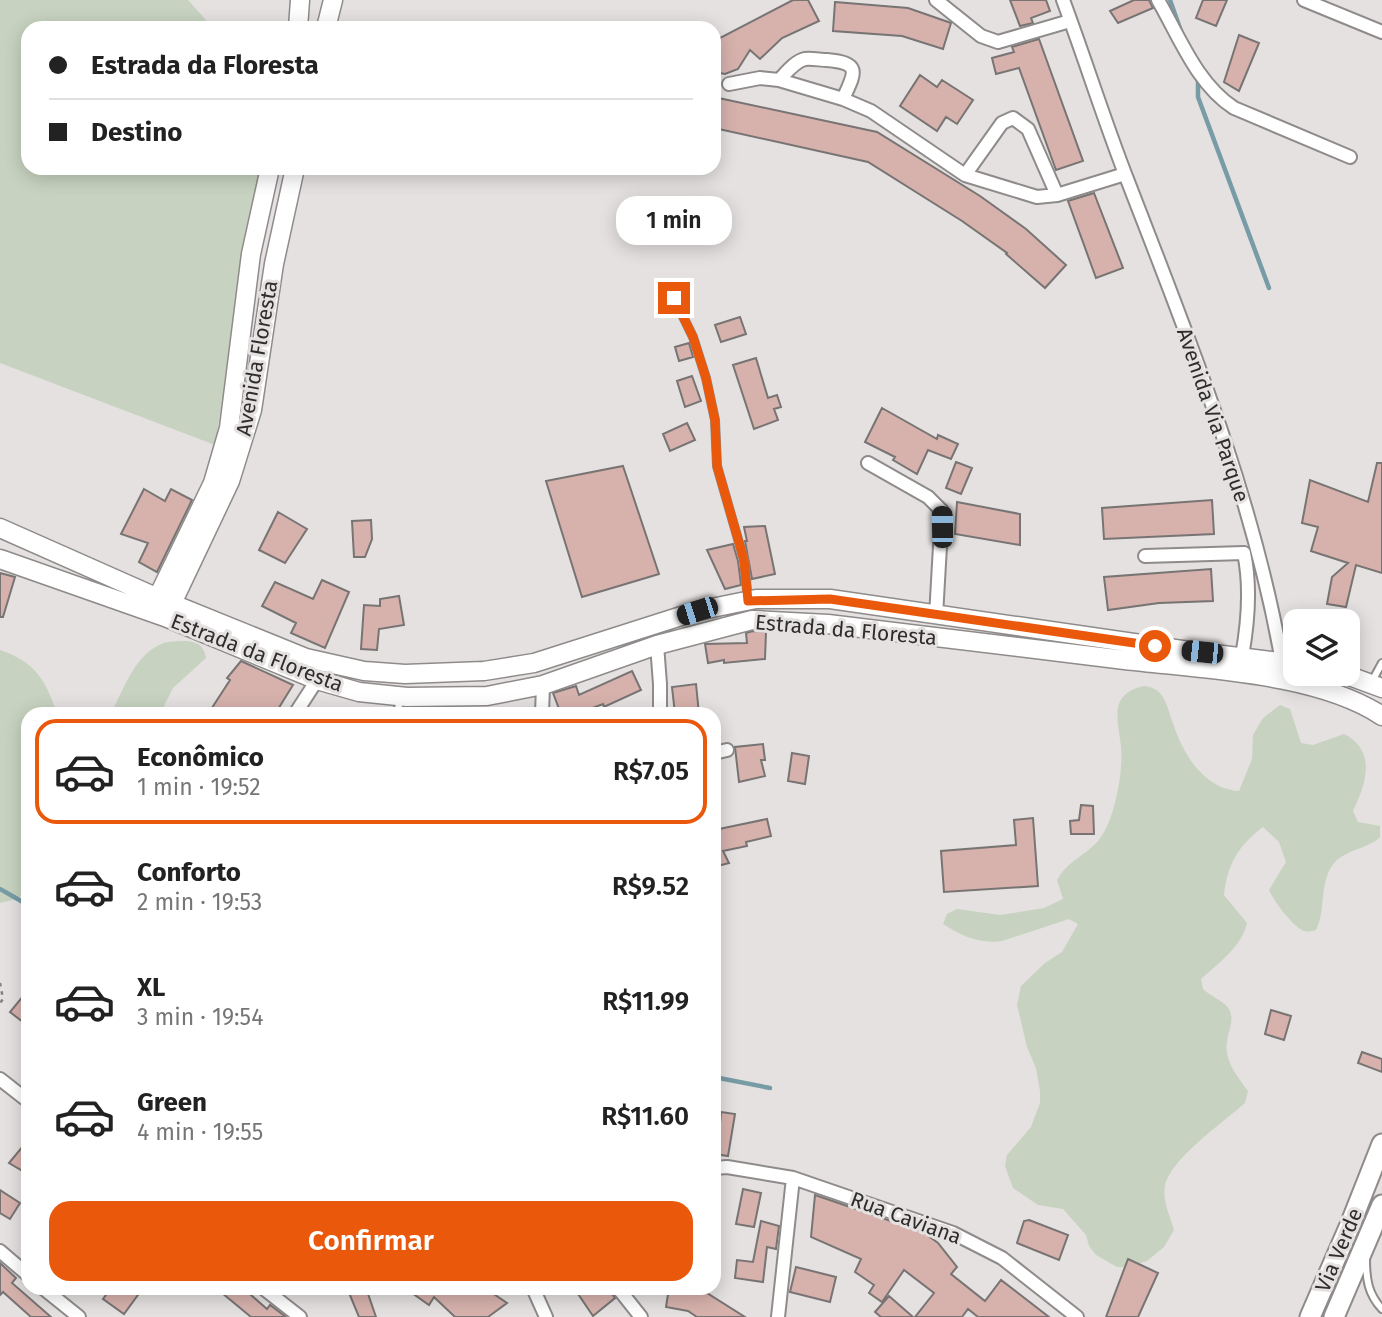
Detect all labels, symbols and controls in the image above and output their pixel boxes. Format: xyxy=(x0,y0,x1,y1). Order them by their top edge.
text: Estrada da Floresta xyxy=(91,50,319,81)
text: Destino xyxy=(91,117,182,148)
callout: 1 min xyxy=(616,196,732,246)
text: 1 min xyxy=(646,206,702,234)
street label: Avenida Floresta xyxy=(231,278,283,438)
route end xyxy=(658,282,690,314)
street label: Avenida Via Parque xyxy=(1171,325,1255,505)
car xyxy=(932,506,953,548)
car xyxy=(674,595,721,627)
street label: Estrada da Floresta xyxy=(167,608,347,698)
street label: Estrada da Floresta xyxy=(754,609,938,651)
map controls xyxy=(1283,609,1360,686)
button: layers xyxy=(1283,609,1360,686)
route start xyxy=(1139,630,1171,662)
car xyxy=(1181,639,1224,665)
icon: car xyxy=(53,740,116,803)
text: Econômico xyxy=(137,742,264,773)
text: R$7.05 xyxy=(613,756,689,787)
text: 1 min · 19:52 xyxy=(137,773,261,801)
icon: car xyxy=(53,855,116,918)
text: Conforto xyxy=(137,857,241,888)
text: R$9.52 xyxy=(612,871,689,902)
text: 2 min · 19:53 xyxy=(137,888,262,916)
icon: car xyxy=(53,970,116,1033)
text: XL xyxy=(137,972,165,1003)
text: R$11.99 xyxy=(602,986,689,1017)
text: 3 min · 19:54 xyxy=(137,1003,263,1031)
icon: car xyxy=(53,1085,116,1148)
text: Green xyxy=(137,1087,207,1118)
text: R$11.60 xyxy=(601,1101,689,1132)
text: 4 min · 19:55 xyxy=(137,1118,263,1146)
street label: Rua Caviana xyxy=(847,1186,965,1250)
button: Confirmar xyxy=(49,1201,693,1281)
street label: Via Verde xyxy=(1310,1204,1368,1296)

